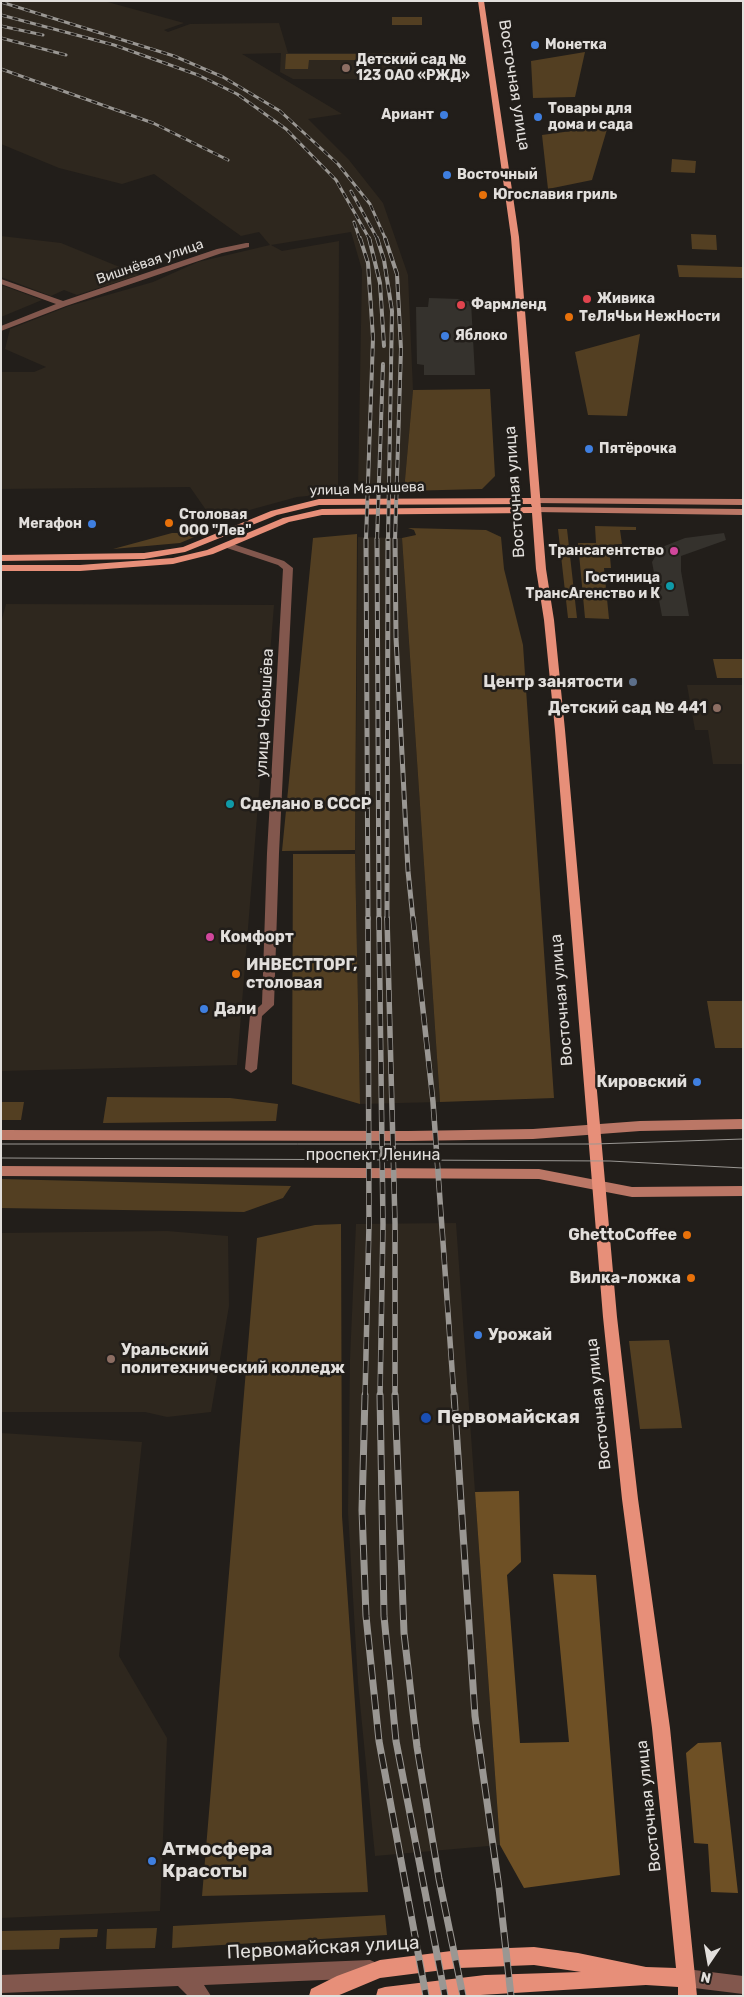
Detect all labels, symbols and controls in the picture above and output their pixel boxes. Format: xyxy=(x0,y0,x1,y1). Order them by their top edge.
street label: Восточная улица xyxy=(494,18,534,152)
place label: Монетка xyxy=(545,37,607,53)
marker: Монетка xyxy=(529,39,541,51)
place label: Детский сад № 123 ОАО «РЖД» xyxy=(356,52,470,84)
marker: Детский сад № 123 ОАО «РЖД» xyxy=(340,62,352,74)
place label: Товары для дома и сада xyxy=(548,101,633,134)
place label: Ариант xyxy=(381,107,434,123)
marker: Ариант xyxy=(438,109,450,121)
marker: Товары для дома и сада xyxy=(532,111,544,123)
place label: Восточный xyxy=(457,167,538,183)
marker: Восточный xyxy=(441,169,453,181)
place label: Югославия гриль xyxy=(493,187,617,203)
marker: Югославия гриль xyxy=(477,189,489,201)
street label: Вишнёвая улица xyxy=(94,236,206,288)
place label: Живика xyxy=(597,291,655,307)
marker: Живика xyxy=(581,293,593,305)
place label: Фармленд xyxy=(471,297,546,313)
marker: Фармленд xyxy=(455,299,467,311)
place label: ТеЛяЧьи НежНости xyxy=(579,309,720,325)
marker: ТеЛяЧьи НежНости xyxy=(563,311,575,323)
place label: Яблоко xyxy=(455,328,507,344)
marker: Яблоко xyxy=(439,330,451,342)
street label: Восточная улица xyxy=(501,425,529,559)
place label: Пятёрочка xyxy=(599,441,676,457)
marker: Пятёрочка xyxy=(583,443,595,455)
street label: улица Малышева xyxy=(309,479,425,499)
place label: Столовая ООО "Лев" xyxy=(179,507,252,540)
place label: Мегафон xyxy=(19,516,82,532)
marker: Столовая ООО "Лев" xyxy=(163,517,175,529)
marker: Мегафон xyxy=(86,518,98,530)
place label: Трансагентство xyxy=(548,543,664,559)
marker: Трансагентство xyxy=(668,545,680,557)
place label: Гостиница ТрансАгенство и К xyxy=(526,570,660,602)
marker: Гостиница ТрансАгенство и К xyxy=(664,580,676,592)
street label: улица Чебышёва xyxy=(252,648,278,778)
place label: Центр занятости xyxy=(483,672,623,692)
marker: Центр занятости xyxy=(627,676,639,688)
place label: Детский сад № 441 xyxy=(548,698,707,718)
marker: Детский сад № 441 xyxy=(711,702,723,714)
place label: Сделано в СССР xyxy=(240,794,372,814)
marker: Сделано в СССР xyxy=(224,798,236,810)
place label: Комфорт xyxy=(220,927,294,947)
marker: Комфорт xyxy=(204,931,216,943)
street label: Восточная улица xyxy=(547,933,577,1067)
place label: ИНВЕСТТОРГ, столовая xyxy=(246,955,357,993)
marker: ИНВЕСТТОРГ, столовая xyxy=(230,968,242,980)
place label: Дали xyxy=(214,999,256,1019)
marker: Дали xyxy=(198,1003,210,1015)
place label: Кировский xyxy=(596,1072,687,1092)
marker: Кировский xyxy=(691,1076,703,1088)
street label: проспект Ленина xyxy=(306,1145,440,1165)
place label: GhettoCoffee xyxy=(568,1225,677,1245)
marker: GhettoCoffee xyxy=(681,1229,693,1241)
place label: Вилка-ложка xyxy=(570,1268,681,1288)
marker: Вилка-ложка xyxy=(685,1272,697,1284)
place label: Урожай xyxy=(488,1325,552,1345)
marker: Урожай xyxy=(472,1329,484,1341)
street label: Восточная улица xyxy=(583,1337,615,1471)
place label: Уральский политехнический колледж xyxy=(121,1340,345,1378)
marker: Уральский политехнический колледж xyxy=(105,1353,117,1365)
place label: Первомайская xyxy=(437,1407,580,1429)
marker: Первомайская xyxy=(419,1411,433,1425)
street label: Восточная улица xyxy=(633,1739,665,1873)
place label: Атмосфера Красоты xyxy=(162,1839,272,1883)
marker: Атмосфера Красоты xyxy=(146,1855,158,1867)
street label: Первомайская улица xyxy=(226,1932,420,1964)
north arrow xyxy=(684,1937,734,1987)
text: N xyxy=(699,1968,712,1987)

